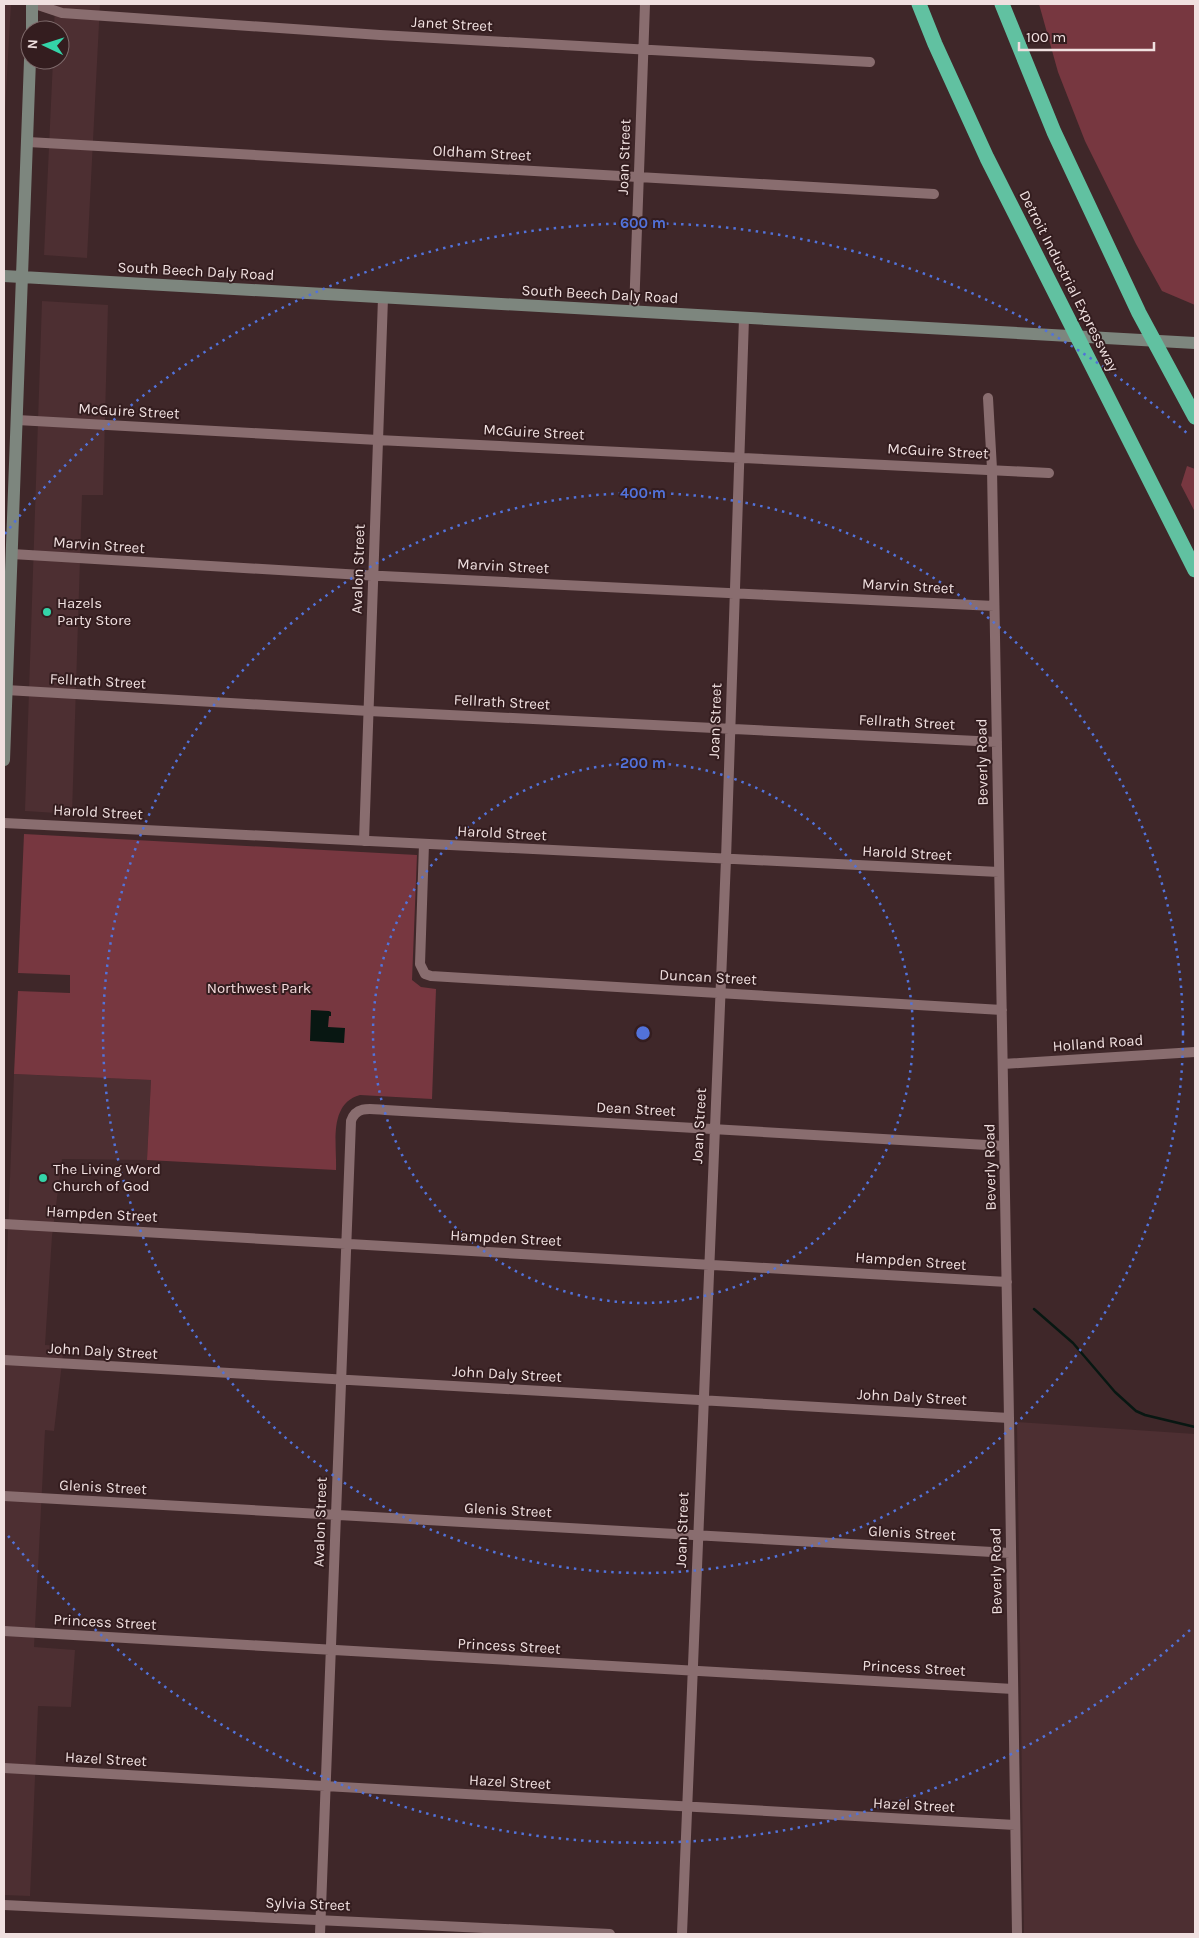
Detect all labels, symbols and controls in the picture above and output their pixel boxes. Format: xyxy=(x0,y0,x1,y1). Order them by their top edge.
street label: Janet Street xyxy=(411,13,493,35)
north arrow xyxy=(20,20,70,70)
scale bar xyxy=(1019,20,1154,52)
text: 100 m xyxy=(1026,28,1066,46)
text: N xyxy=(24,39,41,50)
street label: Joan Street xyxy=(614,118,634,195)
street label: Oldham Street xyxy=(432,141,532,165)
street label: Detroit Industrial Expressway xyxy=(1015,187,1123,375)
text: 600 m xyxy=(620,214,666,232)
street label: South Beech Daly Road xyxy=(117,258,275,284)
street label: South Beech Daly Road xyxy=(521,281,679,307)
street label: McGuire Street xyxy=(78,399,181,423)
street label: McGuire Street xyxy=(483,420,586,444)
street label: McGuire Street xyxy=(887,439,990,463)
text: 400 m xyxy=(620,484,666,502)
street label: Avalon Street xyxy=(347,523,369,614)
street label: Marvin Street xyxy=(52,533,146,557)
street label: Marvin Street xyxy=(456,555,550,577)
street label: Marvin Street xyxy=(861,575,955,597)
place label: Hazels Party Store xyxy=(57,594,131,629)
marker: Hazels Party Store xyxy=(41,606,53,618)
street label: Fellrath Street xyxy=(49,669,147,693)
street label: Joan Street xyxy=(705,682,725,759)
street label: Fellrath Street xyxy=(453,690,551,714)
street label: Fellrath Street xyxy=(858,710,956,734)
street label: Beverly Road xyxy=(972,718,992,806)
text: 200 m xyxy=(620,754,666,772)
street label: Harold Street xyxy=(53,801,144,823)
street label: Harold Street xyxy=(457,822,548,844)
street label: Harold Street xyxy=(862,842,953,864)
street label: Duncan Street xyxy=(659,965,758,989)
park label: Northwest Park xyxy=(207,979,311,997)
centre of rings xyxy=(634,1024,652,1042)
street label: Holland Road xyxy=(1052,1031,1144,1055)
street label: Joan Street xyxy=(688,1087,710,1165)
street label: Dean Street xyxy=(596,1098,677,1120)
street label: Beverly Road xyxy=(980,1123,1000,1211)
place label: The Living Word Church of God xyxy=(53,1160,161,1195)
marker: The Living Word Church of God xyxy=(37,1172,49,1184)
street label: Hampden Street xyxy=(46,1202,158,1226)
street label: Hampden Street xyxy=(450,1226,562,1250)
street label: Hampden Street xyxy=(855,1248,968,1274)
street label: John Daly Street xyxy=(48,1339,159,1363)
street label: John Daly Street xyxy=(452,1362,563,1386)
street label: John Daly Street xyxy=(857,1385,968,1409)
street label: Glenis Street xyxy=(59,1476,148,1498)
street label: Avalon Street xyxy=(309,1476,331,1567)
street label: Joan Street xyxy=(672,1491,692,1568)
street label: Glenis Street xyxy=(464,1499,553,1521)
street label: Glenis Street xyxy=(868,1522,957,1544)
street label: Beverly Road xyxy=(986,1527,1006,1615)
street label: Princess Street xyxy=(53,1610,157,1634)
street label: Princess Street xyxy=(457,1634,561,1658)
street label: Princess Street xyxy=(862,1656,966,1680)
street label: Hazel Street xyxy=(65,1748,148,1770)
street label: Hazel Street xyxy=(469,1771,552,1793)
street label: Hazel Street xyxy=(873,1794,956,1816)
street label: Sylvia Street xyxy=(265,1894,351,1914)

